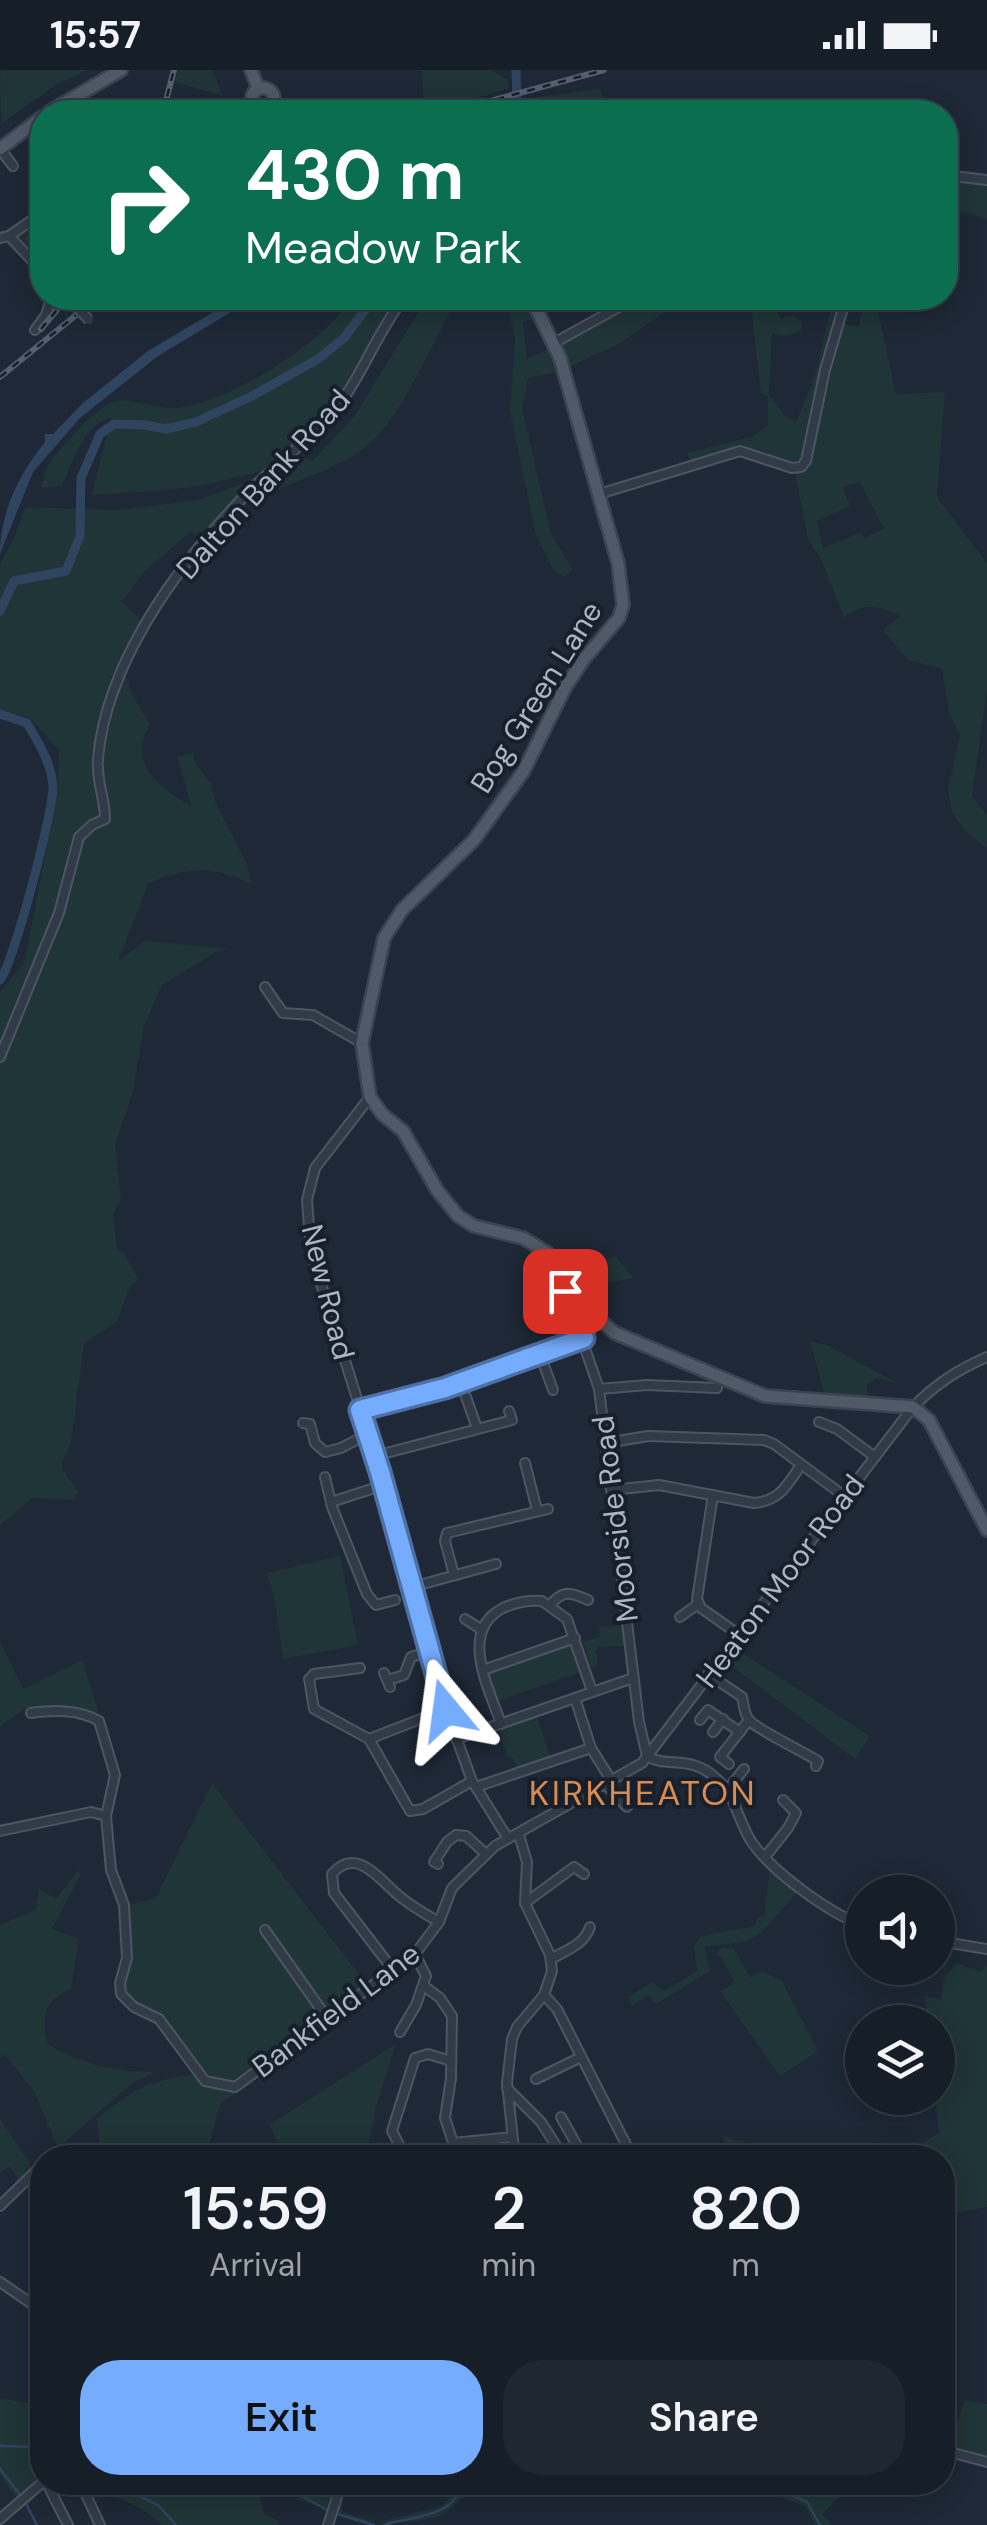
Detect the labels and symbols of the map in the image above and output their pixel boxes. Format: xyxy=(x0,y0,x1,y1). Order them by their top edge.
street label: Dalton Bank Road xyxy=(167,381,359,587)
street label: Bog Green Lane xyxy=(461,594,611,800)
street label: New Road xyxy=(292,1220,364,1364)
pin xyxy=(523,1249,608,1334)
street label: Moorside Road xyxy=(583,1413,647,1625)
street label: Heaton Moor Road xyxy=(687,1466,873,1696)
position arrow xyxy=(394,1658,498,1762)
district label: KIRKHEATON xyxy=(529,1770,757,1816)
street label: Bankfield Lane xyxy=(244,1934,428,2086)

